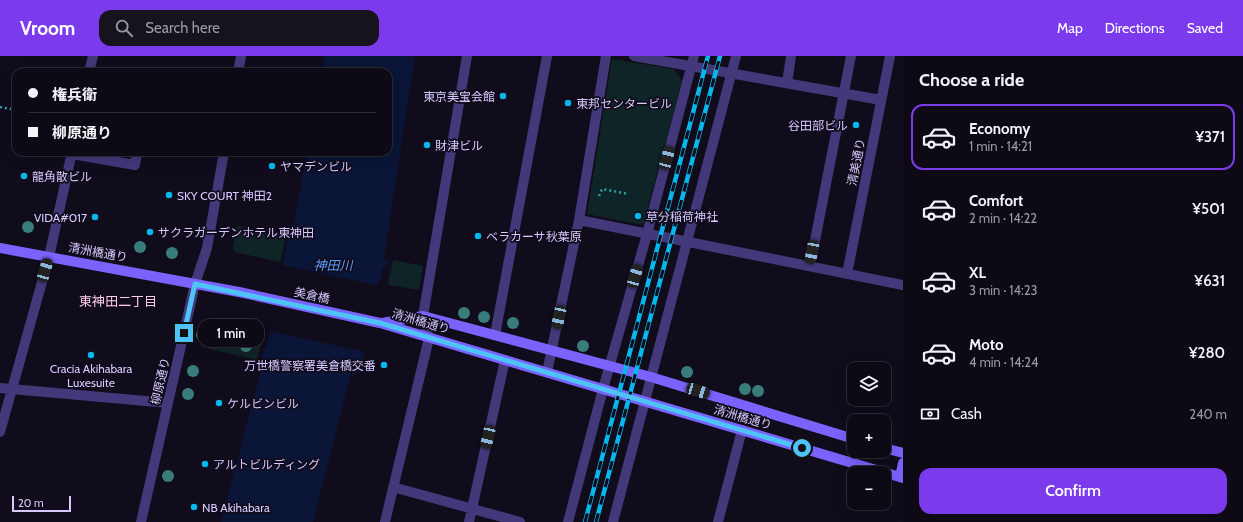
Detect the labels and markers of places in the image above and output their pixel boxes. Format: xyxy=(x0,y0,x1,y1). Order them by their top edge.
place label: 東京美宝会館 xyxy=(423,89,495,104)
marker: 東京美宝会館 xyxy=(498,91,508,101)
place label: 東邦センタービル xyxy=(576,96,672,111)
marker: 東邦センタービル xyxy=(563,98,573,108)
place label: 谷田部ビル xyxy=(788,118,848,133)
marker: 谷田部ビル xyxy=(851,120,861,130)
place label: 財津ビル xyxy=(435,138,483,153)
marker: 財津ビル xyxy=(422,140,432,150)
place label: ヤマデンビル xyxy=(280,159,352,174)
marker: ヤマデンビル xyxy=(267,161,277,171)
place label: 龍角散ビル xyxy=(32,169,92,184)
marker: 龍角散ビル xyxy=(19,171,29,181)
place label: SKY COURT 神田2 xyxy=(177,188,272,203)
marker: SKY COURT 神田2 xyxy=(164,190,174,200)
place label: 草分稲荷神社 xyxy=(646,209,718,224)
place label: VIDA#017 xyxy=(34,210,87,225)
marker: 草分稲荷神社 xyxy=(633,211,643,221)
marker: VIDA#017 xyxy=(90,212,100,222)
place label: サクラガーデンホテル東神田 xyxy=(158,225,314,240)
marker: サクラガーデンホテル東神田 xyxy=(145,227,155,237)
place label: ベラカーサ秋葉原 xyxy=(486,229,582,244)
marker: ベラカーサ秋葉原 xyxy=(473,231,483,241)
marker: Cracia Akihabara Luxesuite xyxy=(86,350,96,360)
place label: 万世橋警察署美倉橋交番 xyxy=(244,358,376,373)
marker: 万世橋警察署美倉橋交番 xyxy=(379,360,389,370)
place label: Cracia Akihabara Luxesuite xyxy=(50,361,133,390)
place label: ケルビンビル xyxy=(227,396,299,411)
marker: ケルビンビル xyxy=(214,398,224,408)
place label: アルトビルディング xyxy=(213,457,320,472)
marker: アルトビルディング xyxy=(200,459,210,469)
place label: NB Akihabara xyxy=(202,500,270,515)
marker: NB Akihabara xyxy=(189,502,199,512)

